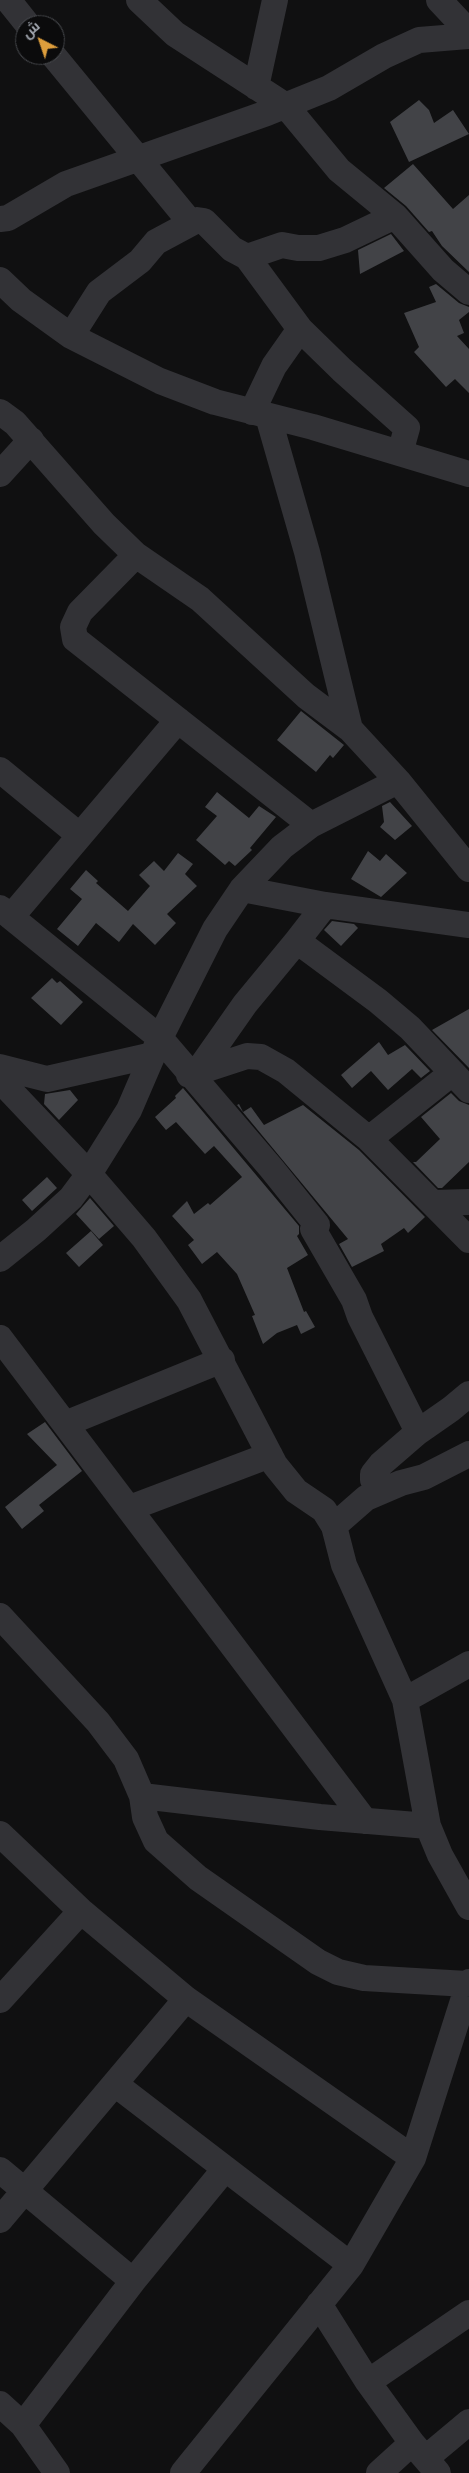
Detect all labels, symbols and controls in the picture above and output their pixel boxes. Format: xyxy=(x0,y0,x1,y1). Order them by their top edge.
north arrow xyxy=(15,15,65,65)
text: ش xyxy=(18,17,43,41)

